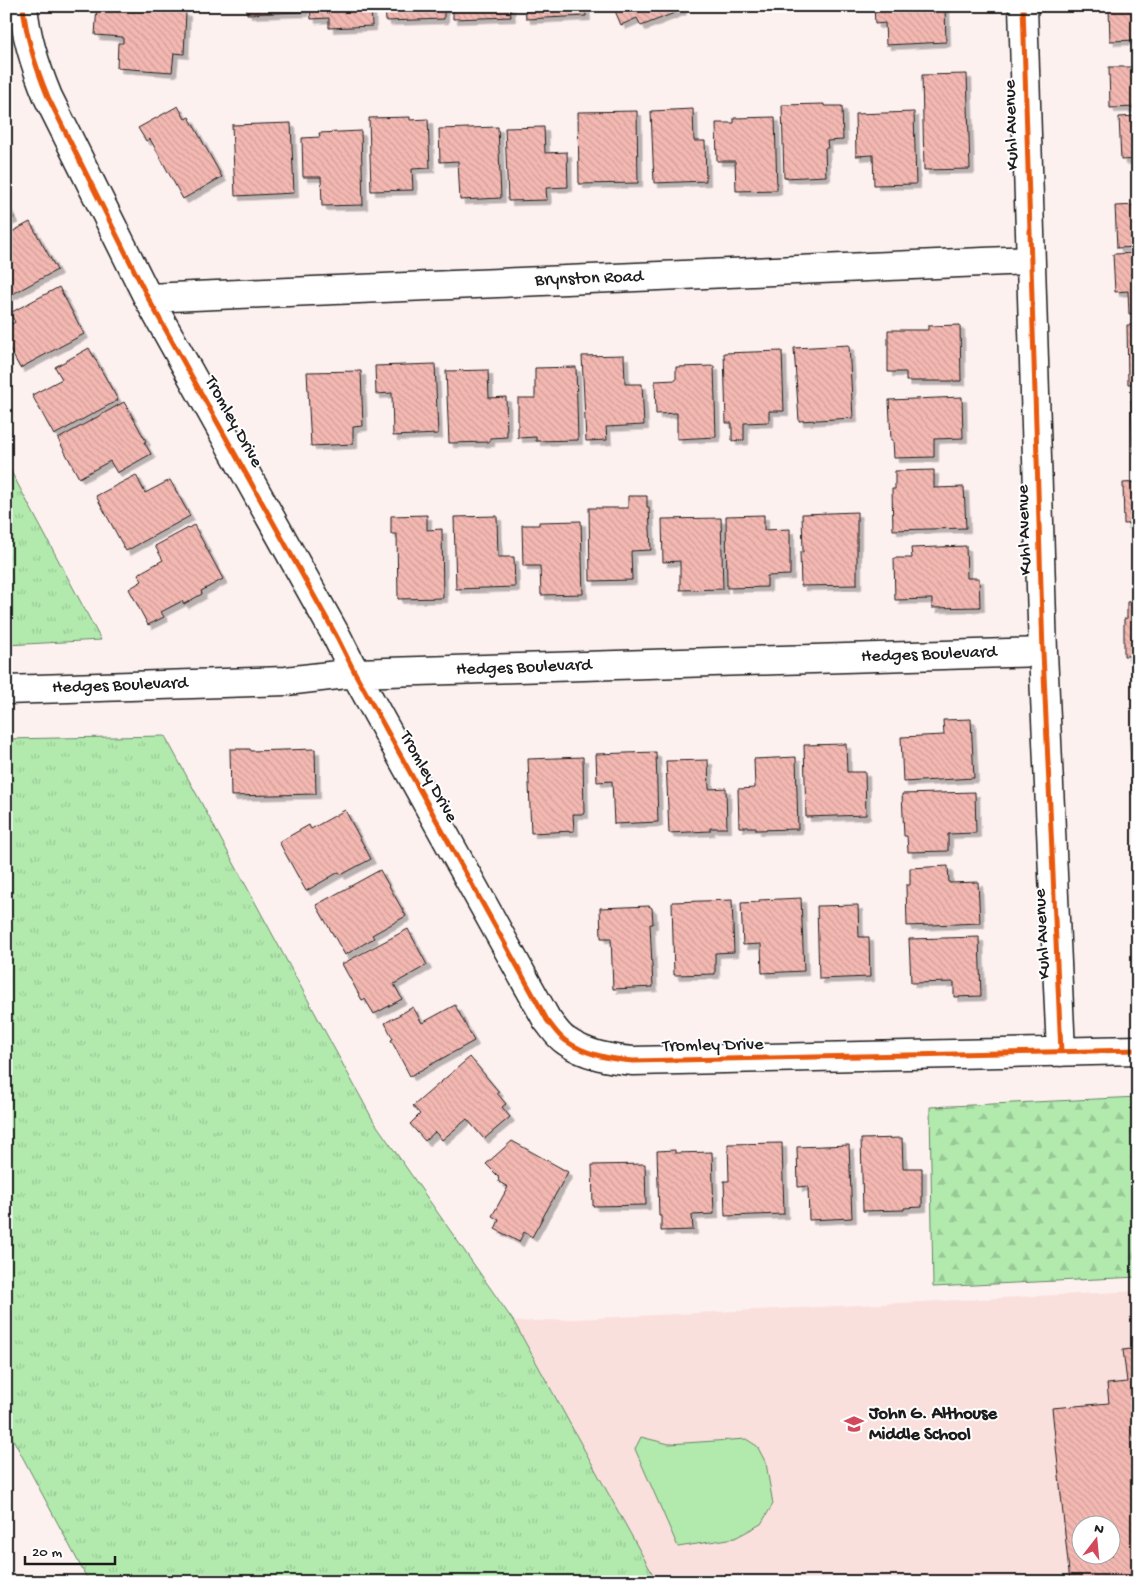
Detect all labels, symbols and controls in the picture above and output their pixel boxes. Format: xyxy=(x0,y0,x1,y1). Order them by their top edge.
street label: Kuhl Avenue xyxy=(1000,79,1024,171)
street label: Brynston Road xyxy=(533,267,645,291)
street label: Tromley Drive xyxy=(199,372,267,472)
street label: Kuhl Avenue xyxy=(1013,484,1037,576)
street label: Hedges Boulevard xyxy=(861,642,999,668)
street label: Hedges Boulevard xyxy=(456,655,594,681)
street label: Hedges Boulevard xyxy=(52,673,190,699)
street label: Tromley Drive xyxy=(394,727,462,827)
street label: Kuhl Avenue xyxy=(1030,888,1056,980)
street label: Tromley Drive xyxy=(661,1035,764,1057)
place label: John G. Althouse Middle School xyxy=(868,1404,998,1446)
school or university icon: John G. Althouse Middle School xyxy=(843,1413,865,1435)
north arrow xyxy=(1072,1516,1122,1566)
text: N xyxy=(1092,1520,1106,1539)
scale bar xyxy=(25,1533,115,1565)
text: 20 m xyxy=(32,1544,62,1562)

